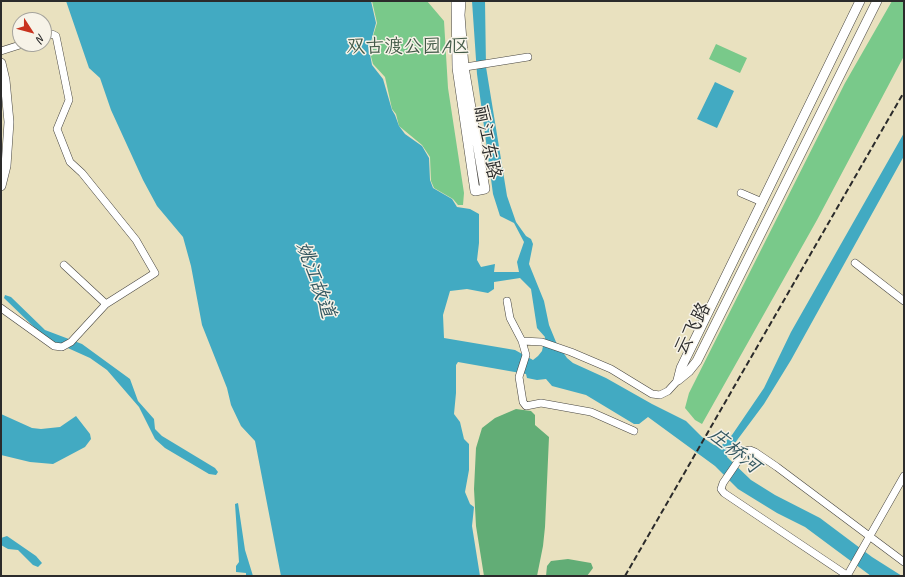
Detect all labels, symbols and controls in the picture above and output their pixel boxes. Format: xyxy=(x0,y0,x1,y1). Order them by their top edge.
north arrow xyxy=(12,12,52,52)
text: N xyxy=(33,32,49,45)
park label: 双古渡公园A区 xyxy=(346,36,470,58)
street label: 丽江东路 xyxy=(469,103,505,181)
water label: 姚江故道 xyxy=(290,238,340,322)
street label: 云飞路 xyxy=(670,298,716,360)
water label: 庄桥河 xyxy=(703,423,765,479)

